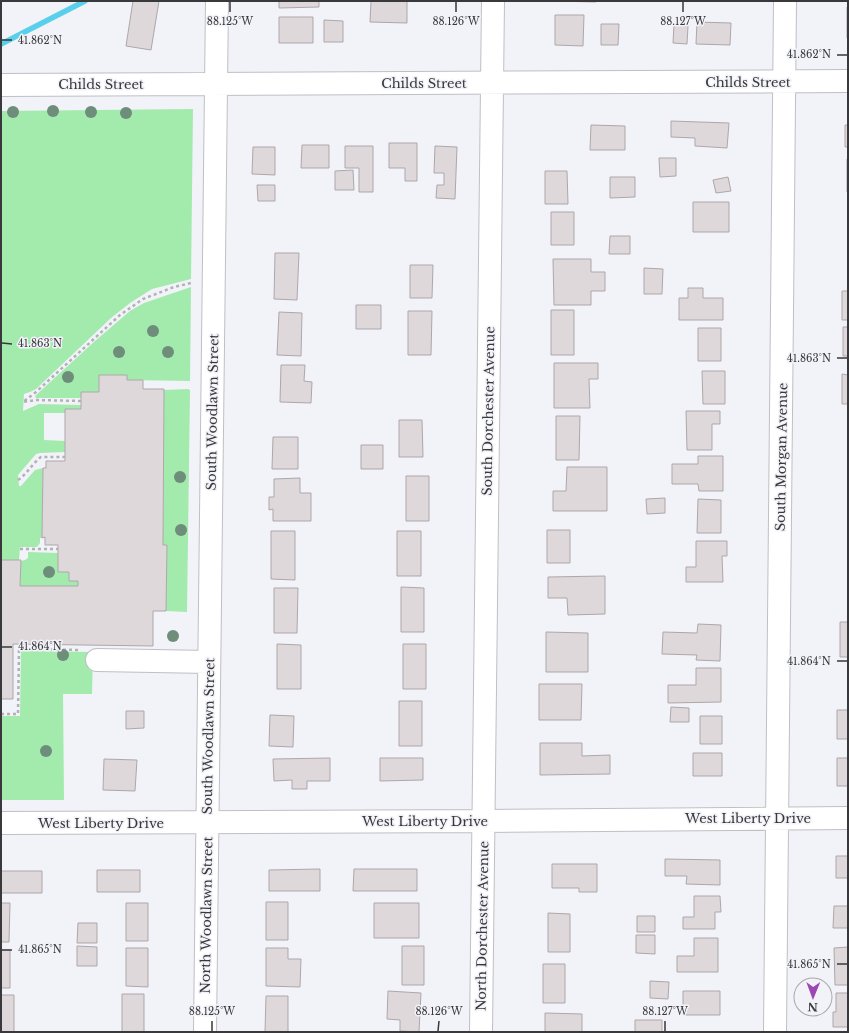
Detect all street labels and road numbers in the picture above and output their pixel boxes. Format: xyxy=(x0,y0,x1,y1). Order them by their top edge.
street label: Childs Street xyxy=(705,74,791,91)
street label: Childs Street xyxy=(381,75,467,92)
street label: Childs Street xyxy=(58,76,144,93)
street label: South Dorchester Avenue xyxy=(479,326,498,496)
street label: South Woodlawn Street xyxy=(203,333,222,491)
street label: South Morgan Avenue xyxy=(772,383,791,531)
street label: South Woodlawn Street xyxy=(199,657,218,815)
street label: West Liberty Drive xyxy=(684,810,811,827)
street label: West Liberty Drive xyxy=(361,813,488,830)
street label: West Liberty Drive xyxy=(37,815,164,832)
street label: North Woodlawn Street xyxy=(197,836,216,994)
street label: North Dorchester Avenue xyxy=(473,841,492,1011)

